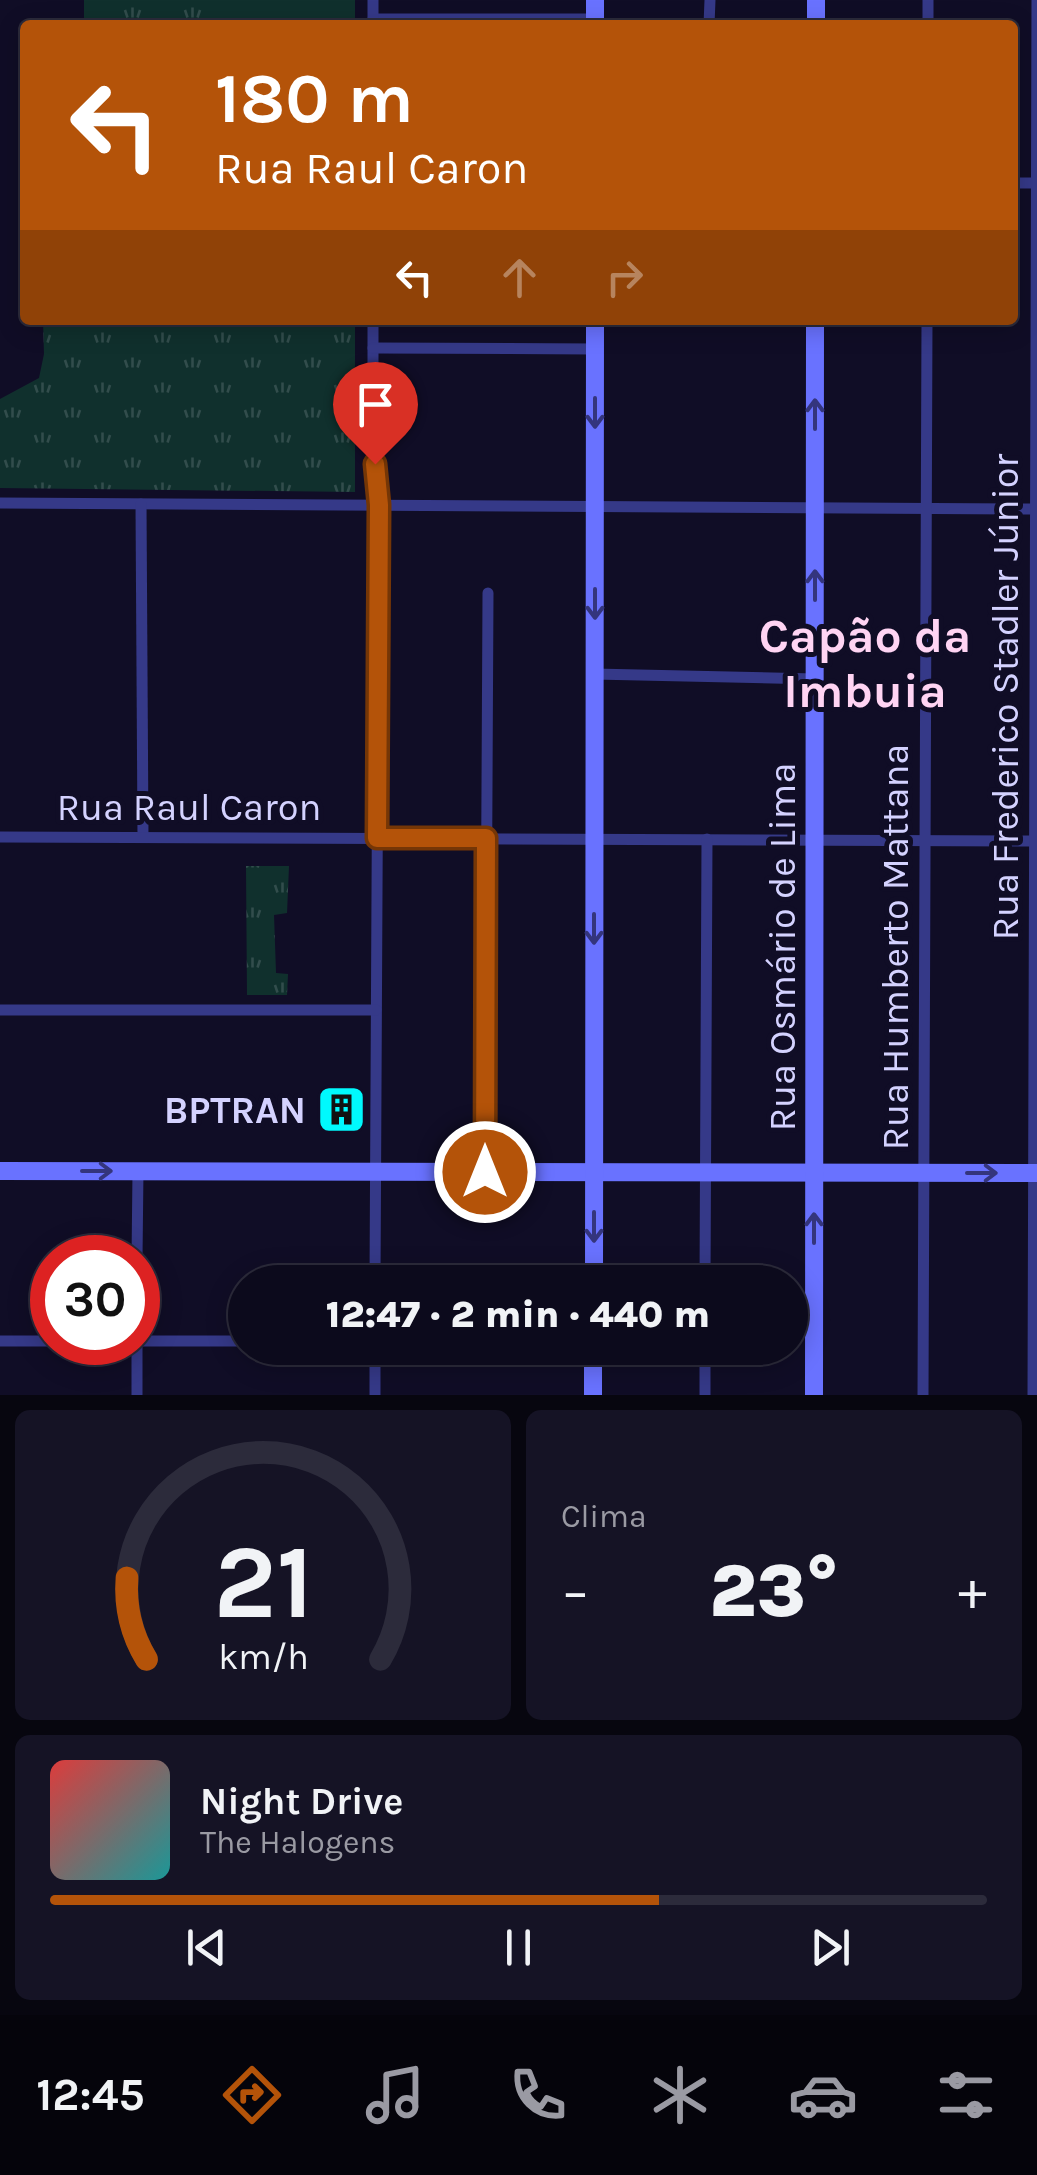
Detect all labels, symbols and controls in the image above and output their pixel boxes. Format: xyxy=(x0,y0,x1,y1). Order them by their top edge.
text: 180 m xyxy=(215,58,414,140)
icon: left xyxy=(50,60,180,190)
text: Rua Raul Caron xyxy=(215,142,529,194)
icon: left xyxy=(387,250,442,305)
icon: ahead xyxy=(492,250,547,305)
icon: right xyxy=(597,250,652,305)
pin xyxy=(333,362,418,465)
icon: arrive xyxy=(348,377,403,432)
one-way arrow xyxy=(586,396,604,429)
one-way arrow xyxy=(806,398,824,430)
street label: Rua Frederico Stadler Júnior xyxy=(983,453,1028,940)
one-way arrow xyxy=(806,570,824,602)
one-way arrow xyxy=(585,587,604,619)
district label: Capão da Imbuia xyxy=(759,608,971,719)
street label: Rua Humberto Mattana xyxy=(873,744,918,1150)
street label: Rua Osmário de Lima xyxy=(760,763,805,1131)
street label: Rua Raul Caron xyxy=(57,785,321,830)
one-way arrow xyxy=(584,912,604,944)
building icon: BPTRAN xyxy=(315,1084,367,1136)
place label: BPTRAN xyxy=(164,1088,306,1133)
position arrow xyxy=(433,1120,537,1224)
one-way arrow xyxy=(80,1162,113,1180)
one-way arrow xyxy=(964,1164,997,1182)
one-way arrow xyxy=(584,1210,604,1243)
one-way arrow xyxy=(804,1212,824,1244)
speed limit sign: 30 xyxy=(30,1235,160,1365)
text: 12:47 · 2 min · 440 m xyxy=(326,1292,710,1337)
text: Clima xyxy=(561,1498,647,1535)
text: 21 xyxy=(213,1522,313,1643)
text: 23° xyxy=(709,1547,839,1635)
text: − xyxy=(561,1559,590,1623)
text: + xyxy=(958,1559,987,1623)
text: km/h xyxy=(218,1636,308,1678)
text: Night Drive xyxy=(200,1779,403,1824)
text: The Halogens xyxy=(200,1824,395,1861)
icon: previous xyxy=(179,1920,234,1975)
icon: pause xyxy=(491,1920,546,1975)
icon: next xyxy=(803,1920,858,1975)
icon: directions xyxy=(217,2060,287,2130)
icon: music xyxy=(360,2060,430,2130)
icon: phone xyxy=(503,2060,573,2130)
icon: climate xyxy=(645,2060,715,2130)
icon: car xyxy=(788,2060,858,2130)
icon: filters xyxy=(931,2060,1001,2130)
text: 12:45 xyxy=(36,2069,145,2121)

